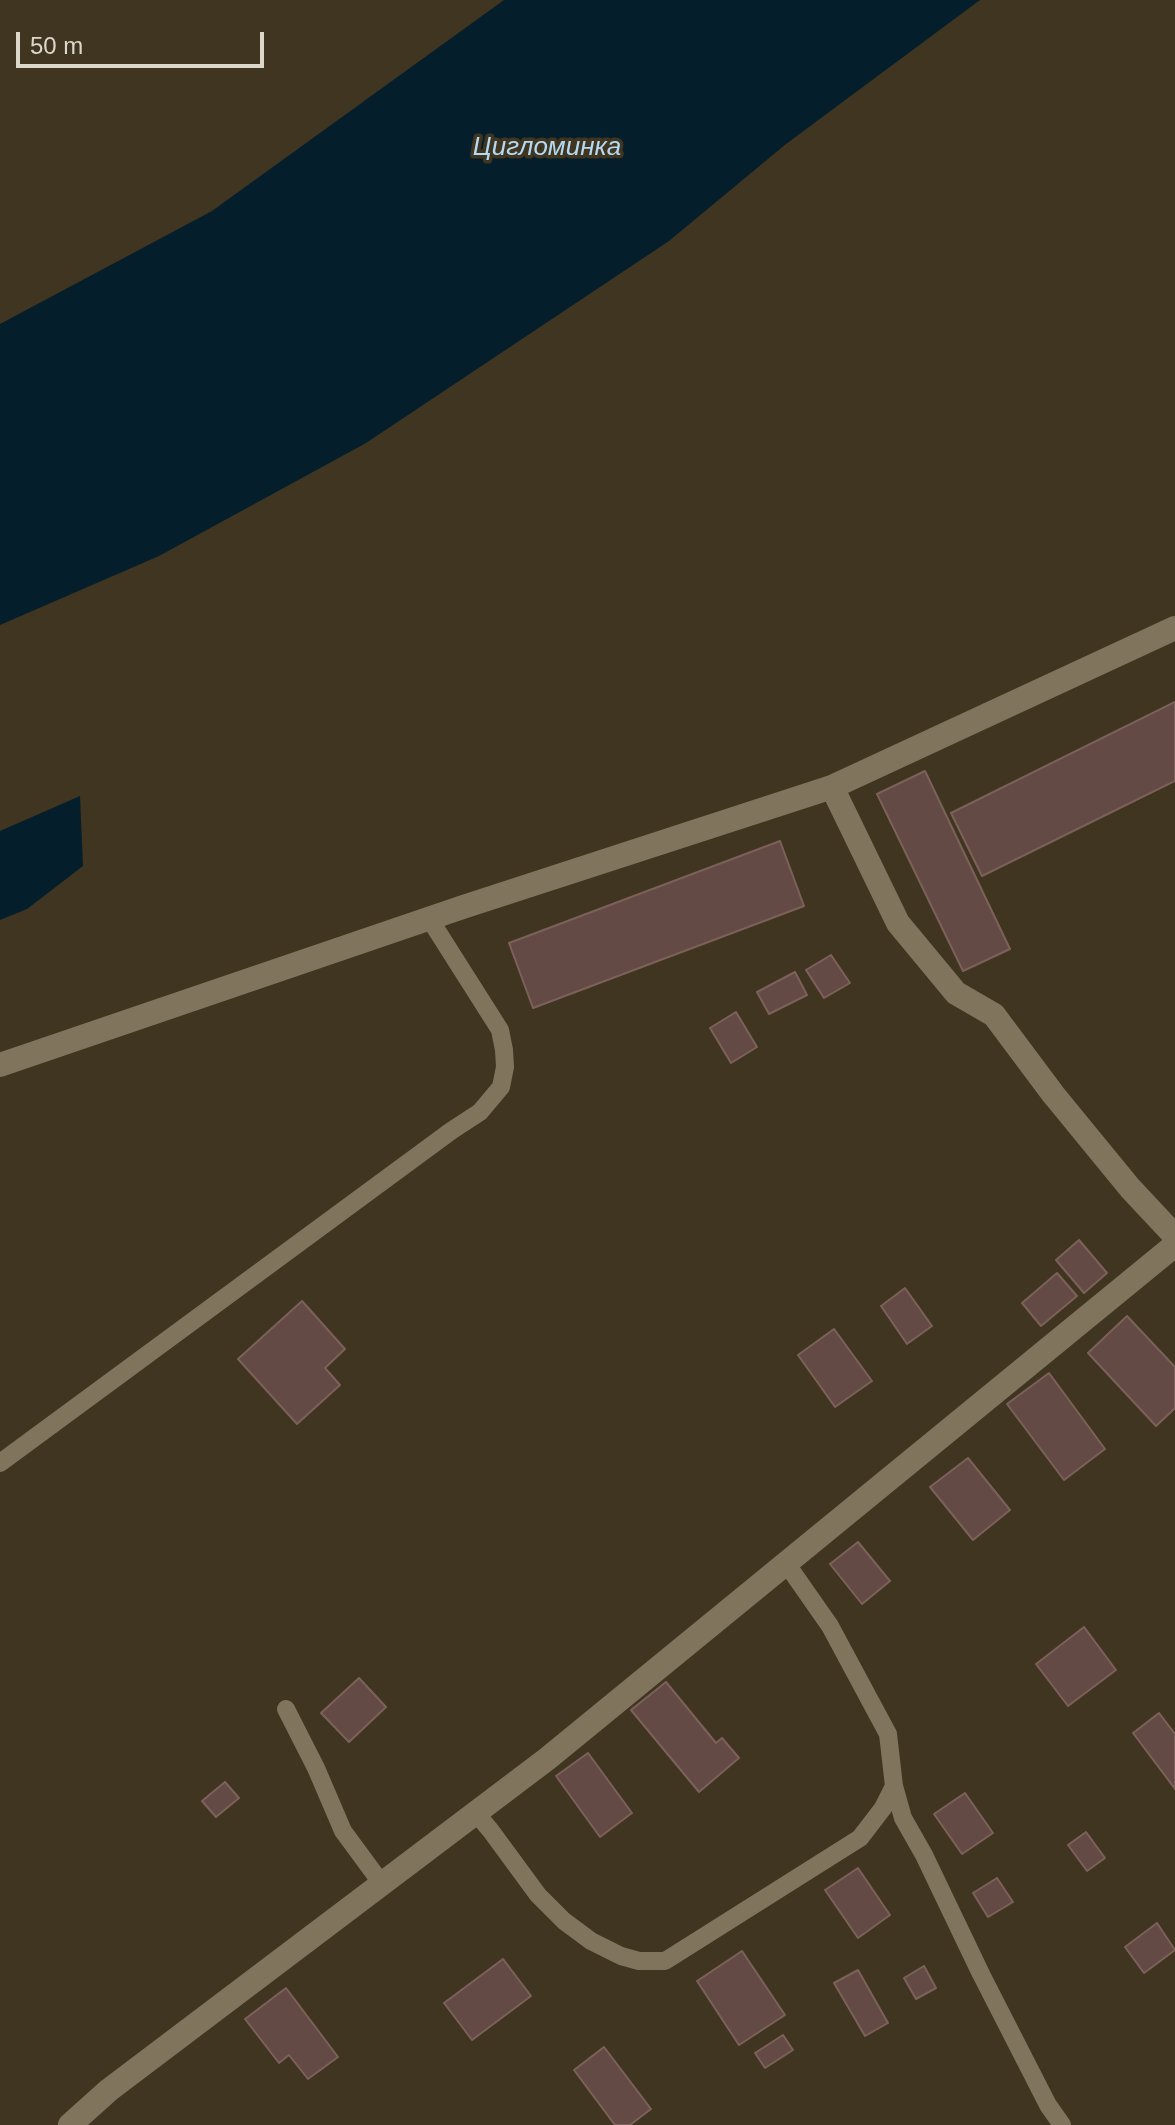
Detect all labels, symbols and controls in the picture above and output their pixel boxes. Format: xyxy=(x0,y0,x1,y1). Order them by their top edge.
scale bar xyxy=(20,16,268,66)
text: 50 m xyxy=(30,32,83,59)
water label: Цигломинка xyxy=(473,132,621,164)

